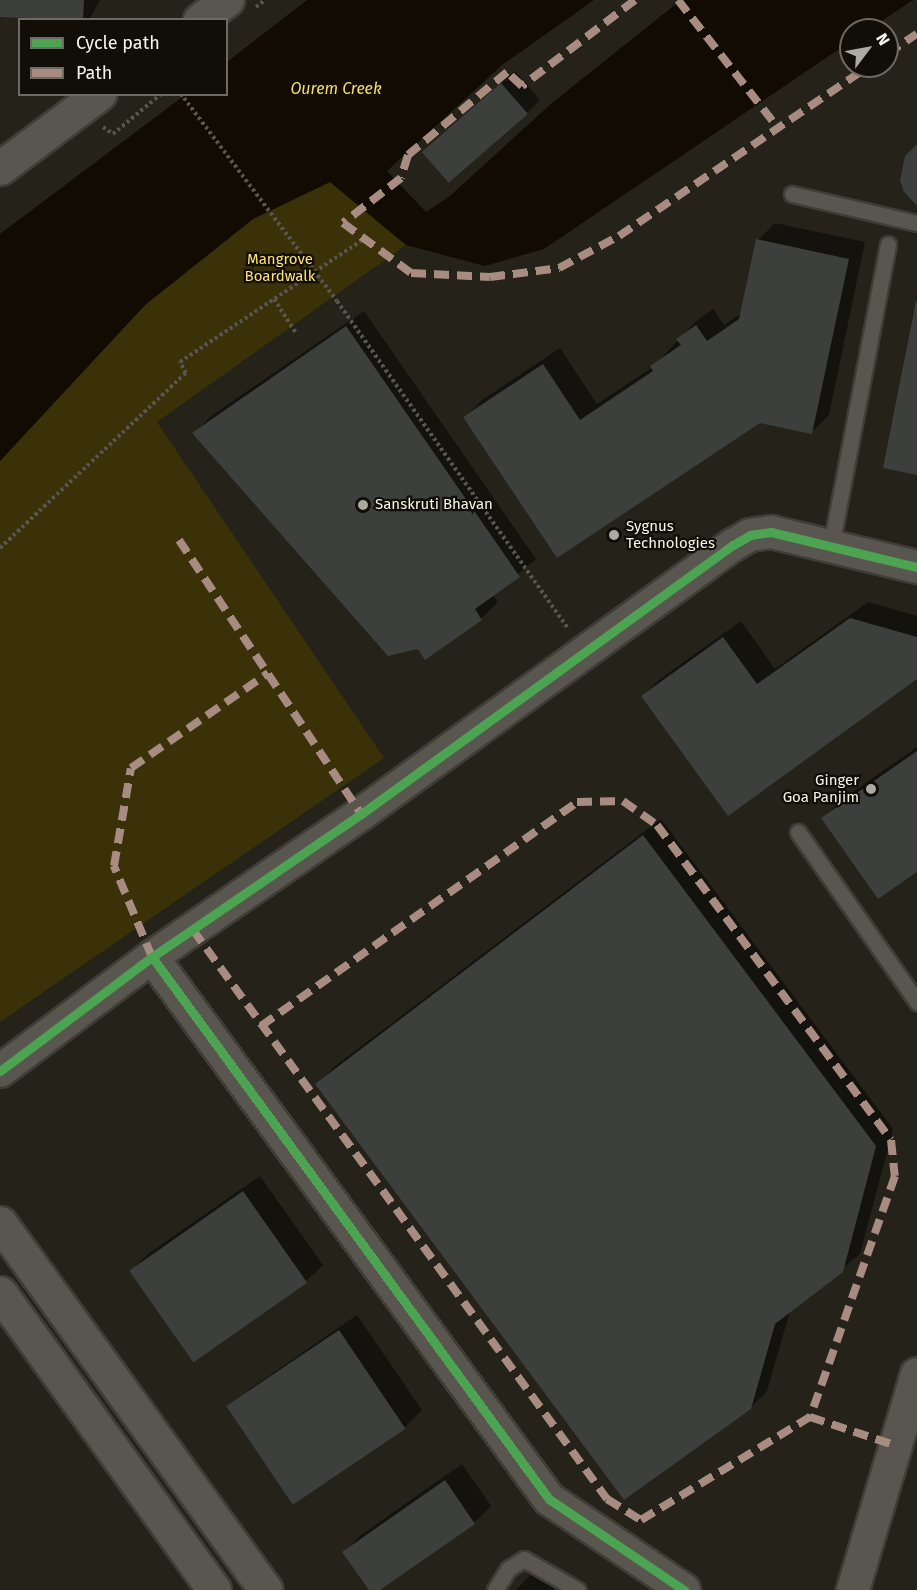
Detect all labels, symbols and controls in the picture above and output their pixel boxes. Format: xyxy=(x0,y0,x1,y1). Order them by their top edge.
legend xyxy=(18,18,228,96)
north arrow xyxy=(839,18,899,78)
text: N xyxy=(872,30,894,49)
text: Cycle path xyxy=(76,32,160,54)
text: Path xyxy=(76,62,112,84)
water label: Ourem Creek xyxy=(290,79,382,99)
park label: Mangrove Boardwalk xyxy=(245,250,315,285)
place label: Sanskruti Bhavan xyxy=(375,496,493,514)
marker: Sanskruti Bhavan xyxy=(356,498,370,512)
place label: Sygnus Technologies xyxy=(626,517,715,552)
marker: Sygnus Technologies xyxy=(607,528,621,542)
place label: Ginger Goa Panjim xyxy=(783,771,859,806)
marker: Ginger Goa Panjim xyxy=(864,782,878,796)

